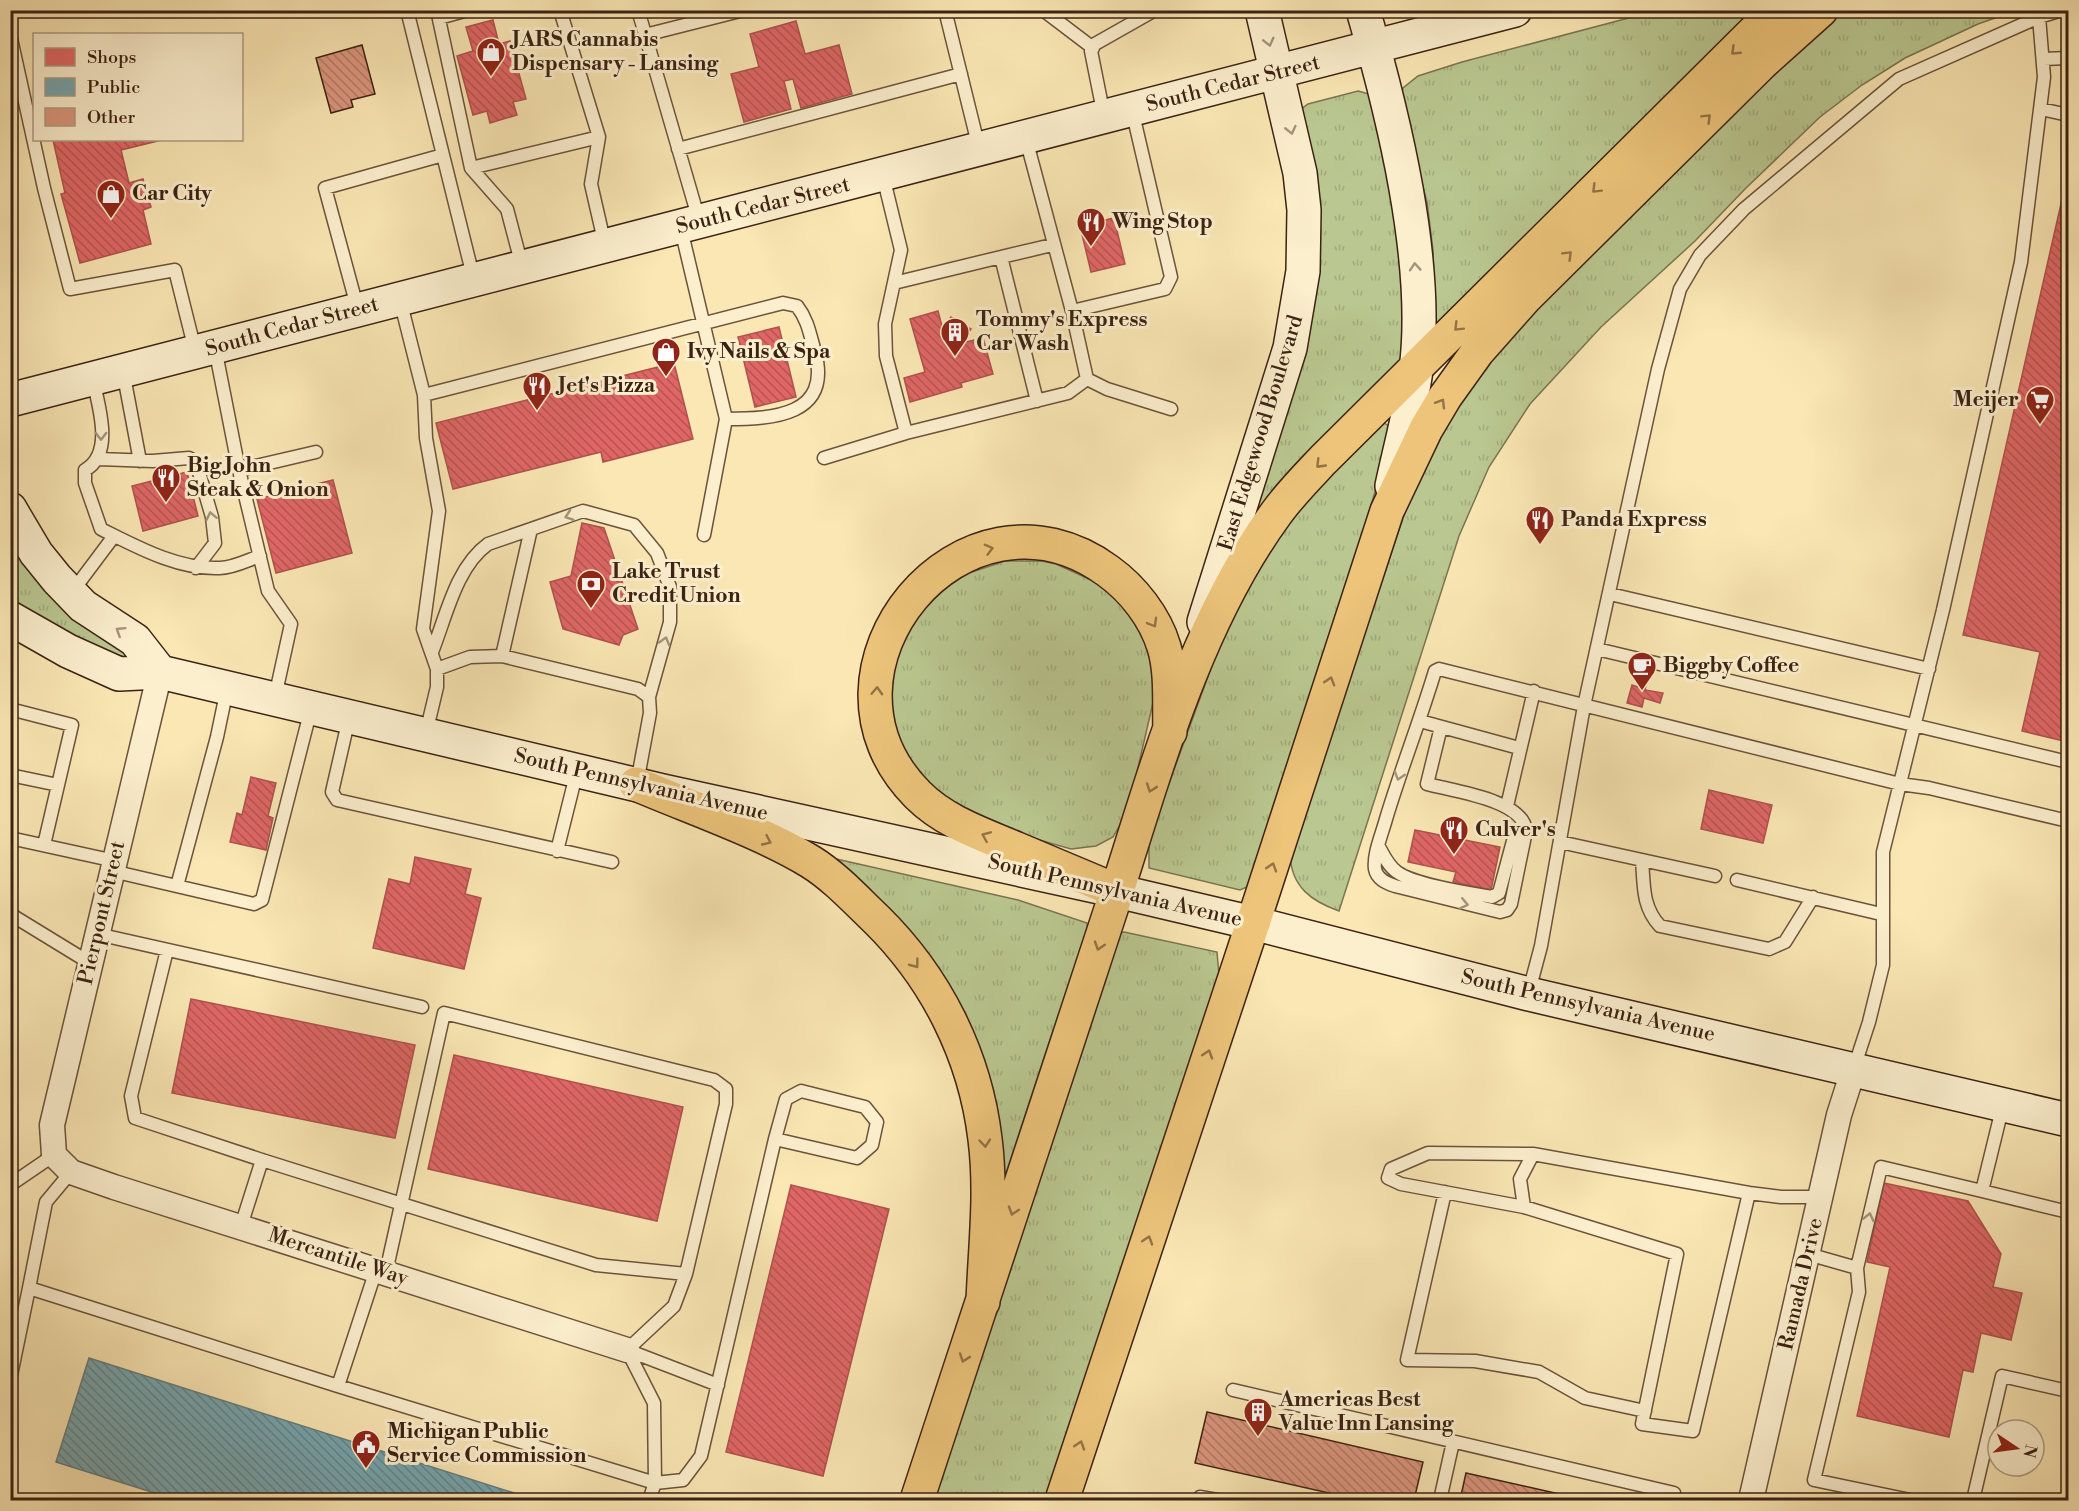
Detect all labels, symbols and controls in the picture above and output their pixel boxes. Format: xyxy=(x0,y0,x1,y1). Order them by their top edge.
place label: JARS Cannabis Dispensary - Lansing xyxy=(509,27,719,77)
legend xyxy=(33,33,243,141)
shop icon: JARS Cannabis Dispensary - Lansing xyxy=(475,36,507,78)
one-way arrow xyxy=(1262,37,1275,47)
one-way arrow xyxy=(1731,44,1742,55)
text: Shops xyxy=(87,46,137,69)
street label: South Cedar Street xyxy=(1143,50,1323,118)
text: Public xyxy=(87,76,140,99)
text: Other xyxy=(87,106,135,129)
one-way arrow xyxy=(1699,115,1710,126)
one-way arrow xyxy=(1283,125,1296,135)
street label: South Cedar Street xyxy=(673,172,853,240)
shop icon: Car City xyxy=(95,178,127,220)
place label: Car City xyxy=(132,181,212,207)
one-way arrow xyxy=(1593,182,1603,193)
restaurant icon: Wing Stop xyxy=(1075,206,1107,248)
place label: Wing Stop xyxy=(1111,209,1213,235)
one-way arrow xyxy=(1561,252,1572,263)
one-way arrow xyxy=(1409,262,1422,271)
street label: South Cedar Street xyxy=(202,291,382,363)
place label: Tommy's Express Car Wash xyxy=(976,307,1148,357)
street label: East Edgewood Boulevard xyxy=(1213,312,1309,554)
building icon: Tommy's Express Car Wash xyxy=(939,316,971,358)
one-way arrow xyxy=(1455,319,1466,330)
shop icon: Ivy Nails & Spa xyxy=(650,336,682,378)
place label: Ivy Nails & Spa xyxy=(687,339,831,365)
restaurant icon: Jet's Pizza xyxy=(521,370,553,412)
place label: Jet's Pizza xyxy=(555,373,656,399)
supermarket icon: Meijer xyxy=(2024,384,2056,426)
place label: Meijer xyxy=(1953,387,2019,413)
one-way arrow xyxy=(1434,399,1446,409)
one-way arrow xyxy=(95,432,107,441)
place label: Big John Steak & Onion xyxy=(187,453,329,503)
one-way arrow xyxy=(1316,456,1327,467)
restaurant icon: Big John Steak & Onion xyxy=(150,462,182,504)
restaurant icon: Panda Express xyxy=(1524,504,1556,546)
place label: Panda Express xyxy=(1561,507,1707,533)
one-way arrow xyxy=(564,508,575,521)
one-way arrow xyxy=(205,511,218,521)
one-way arrow xyxy=(983,543,993,556)
place label: Lake Trust Credit Union xyxy=(612,559,741,609)
bank icon: Lake Trust Credit Union xyxy=(575,568,607,610)
one-way arrow xyxy=(1146,617,1157,627)
one-way arrow xyxy=(116,626,126,638)
one-way arrow xyxy=(658,636,670,647)
cafe icon: Biggby Coffee xyxy=(1626,650,1658,692)
place label: Biggby Coffee xyxy=(1663,653,1799,679)
one-way arrow xyxy=(1323,676,1335,687)
one-way arrow xyxy=(871,686,883,695)
street label: South Pennsylvania Avenue xyxy=(511,743,771,827)
one-way arrow xyxy=(1394,770,1406,781)
one-way arrow xyxy=(1146,782,1159,793)
restaurant icon: Culver's xyxy=(1438,814,1470,856)
place label: Culver's xyxy=(1475,817,1556,843)
one-way arrow xyxy=(981,831,992,843)
one-way arrow xyxy=(761,834,772,846)
street label: Pierpont Street xyxy=(73,838,131,987)
street label: South Pennsylvania Avenue xyxy=(985,849,1245,933)
one-way arrow xyxy=(1265,862,1277,873)
one-way arrow xyxy=(1459,896,1469,909)
one-way arrow xyxy=(1094,940,1106,951)
one-way arrow xyxy=(907,958,918,969)
street label: South Pennsylvania Avenue xyxy=(1458,964,1718,1048)
one-way arrow xyxy=(1201,1049,1213,1060)
one-way arrow xyxy=(978,1139,991,1148)
one-way arrow xyxy=(1007,1206,1020,1216)
one-way arrow xyxy=(1862,1213,1875,1223)
street label: Ramada Drive xyxy=(1773,1215,1829,1353)
street label: Mercantile Way xyxy=(265,1222,412,1292)
one-way arrow xyxy=(1140,1235,1153,1246)
one-way arrow xyxy=(959,1352,972,1363)
place label: Americas Best Value Inn Lansing xyxy=(1278,1387,1455,1437)
building icon: Americas Best Value Inn Lansing xyxy=(1242,1396,1274,1438)
north arrow xyxy=(1986,1418,2046,1478)
place label: Michigan Public Service Commission xyxy=(387,1419,586,1469)
public building icon: Michigan Public Service Commission xyxy=(350,1428,382,1470)
one-way arrow xyxy=(1073,1440,1085,1451)
text: N xyxy=(2018,1443,2041,1460)

